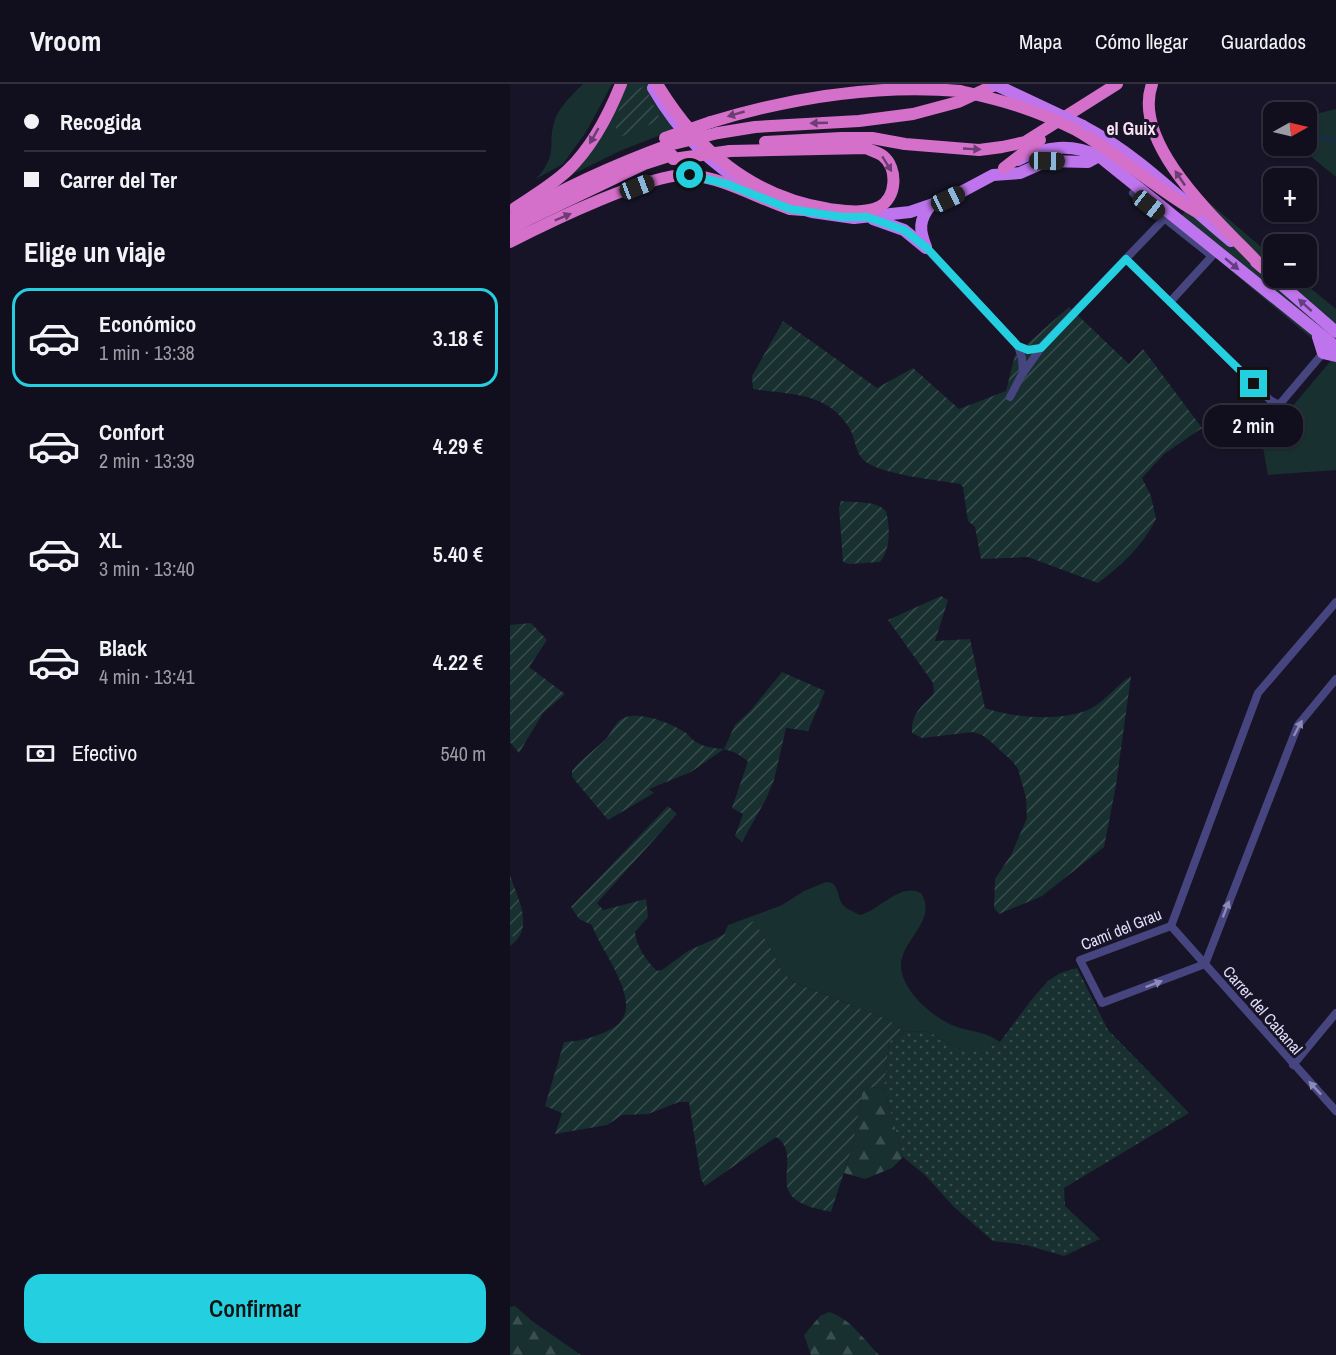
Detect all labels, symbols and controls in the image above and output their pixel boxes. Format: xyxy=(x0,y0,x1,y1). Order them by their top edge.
text: Vroom xyxy=(30,22,101,60)
text: Mapa xyxy=(1019,27,1062,56)
text: Cómo llegar xyxy=(1095,27,1188,56)
text: Guardados xyxy=(1221,27,1306,56)
north arrow xyxy=(1263,102,1317,156)
map controls xyxy=(1263,102,1317,288)
text: Recogida xyxy=(60,107,141,137)
one-way arrow xyxy=(727,110,745,119)
district label: el Guix xyxy=(1106,116,1156,141)
one-way arrow xyxy=(809,118,828,128)
one-way arrow xyxy=(589,128,599,145)
one-way arrow xyxy=(962,144,981,154)
car xyxy=(1029,152,1065,170)
one-way arrow xyxy=(882,155,893,172)
route start xyxy=(676,161,703,188)
text: Carrer del Ter xyxy=(60,165,177,195)
button: + xyxy=(1263,168,1317,222)
one-way arrow xyxy=(1174,170,1186,186)
car xyxy=(617,172,657,202)
car xyxy=(928,183,968,215)
car xyxy=(1129,187,1169,223)
one-way arrow xyxy=(554,212,572,222)
text: Elige un viaje xyxy=(24,234,166,270)
button: − xyxy=(1263,234,1317,288)
one-way arrow xyxy=(1225,257,1240,270)
one-way arrow xyxy=(1298,299,1313,312)
text: Económico xyxy=(99,309,196,339)
icon: car xyxy=(27,311,81,365)
text: 3.18 € xyxy=(433,323,483,353)
text: 1 min · 13:38 xyxy=(99,339,195,366)
route end xyxy=(1240,370,1267,397)
callout: 2 min xyxy=(1204,405,1304,447)
text: 2 min xyxy=(1232,412,1275,439)
text: Confort xyxy=(99,417,164,447)
icon: car xyxy=(27,419,81,473)
text: 4.29 € xyxy=(433,431,483,461)
text: 2 min · 13:39 xyxy=(99,447,195,474)
text: XL xyxy=(99,525,122,555)
icon: car xyxy=(27,527,81,581)
text: 5.40 € xyxy=(433,539,483,569)
text: 3 min · 13:40 xyxy=(99,555,195,582)
text: Black xyxy=(99,633,147,663)
icon: car xyxy=(27,635,81,689)
text: 4.22 € xyxy=(433,647,483,677)
text: 4 min · 13:41 xyxy=(99,663,195,690)
one-way arrow xyxy=(1293,719,1303,736)
icon: cash xyxy=(24,737,57,770)
text: Efectivo xyxy=(72,738,137,768)
text: 540 m xyxy=(440,740,486,767)
one-way arrow xyxy=(1222,900,1232,918)
street label: Camí del Grau xyxy=(1077,903,1165,955)
street label: Carrer del Cabanal xyxy=(1218,961,1308,1059)
one-way arrow xyxy=(1145,978,1163,988)
one-way arrow xyxy=(1308,1081,1322,1095)
button: Confirmar xyxy=(24,1274,486,1343)

